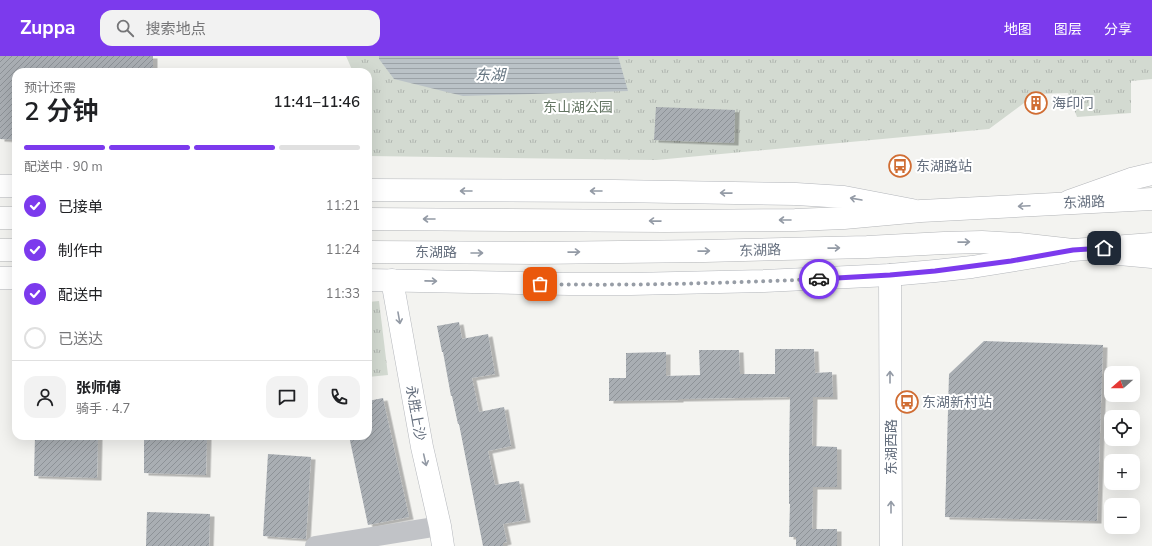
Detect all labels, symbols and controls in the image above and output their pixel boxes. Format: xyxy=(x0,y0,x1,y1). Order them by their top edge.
search box xyxy=(100,10,380,46)
text: Zuppa xyxy=(20,15,76,41)
icon: search xyxy=(114,17,136,39)
text: 搜索地点 xyxy=(146,19,206,39)
text: 地图 xyxy=(1004,20,1032,39)
text: 图层 xyxy=(1054,20,1082,39)
text: 分享 xyxy=(1104,20,1132,39)
water label: 东湖 xyxy=(475,65,507,85)
text: 预计还需 xyxy=(24,79,76,97)
building icon: 海印门 xyxy=(1023,90,1049,116)
text: 11:41–11:46 xyxy=(273,92,360,112)
text: 2 分钟 xyxy=(24,94,98,129)
place label: 海印门 xyxy=(1052,94,1094,113)
park label: 东山湖公园 xyxy=(543,98,613,117)
bus stop icon: 东湖路站 xyxy=(887,153,913,179)
place label: 东湖路站 xyxy=(916,157,972,176)
text: 配送中 · 90 m xyxy=(24,158,103,176)
one-way arrow xyxy=(460,187,473,195)
one-way arrow xyxy=(590,187,603,195)
one-way arrow xyxy=(720,189,733,197)
street label: 东湖路 xyxy=(1063,192,1105,213)
icon: check xyxy=(24,195,46,217)
one-way arrow xyxy=(850,195,863,203)
text: 已接单 xyxy=(58,197,103,217)
text: 11:21 xyxy=(326,197,360,215)
one-way arrow xyxy=(1018,202,1031,209)
one-way arrow xyxy=(423,215,436,223)
one-way arrow xyxy=(779,216,792,224)
one-way arrow xyxy=(649,217,662,225)
pin xyxy=(1087,231,1121,265)
icon: home xyxy=(1093,237,1115,259)
icon: check xyxy=(24,239,46,261)
one-way arrow xyxy=(957,239,970,246)
street label: 东湖路 xyxy=(739,240,781,261)
text: 制作中 xyxy=(58,241,103,261)
text: 11:24 xyxy=(326,241,360,259)
street label: 东湖路 xyxy=(415,243,457,262)
one-way arrow xyxy=(827,244,840,251)
one-way arrow xyxy=(697,247,710,255)
one-way arrow xyxy=(567,248,580,256)
one-way arrow xyxy=(470,249,483,257)
courier xyxy=(799,259,839,299)
pin xyxy=(523,267,557,301)
icon: car xyxy=(808,268,830,290)
icon: bag xyxy=(529,273,551,295)
one-way arrow xyxy=(424,277,437,285)
icon: check xyxy=(24,283,46,305)
text: 配送中 xyxy=(58,285,103,305)
text: 11:33 xyxy=(326,285,360,303)
one-way arrow xyxy=(395,311,403,324)
text: 已送达 xyxy=(58,329,103,349)
north arrow xyxy=(1104,366,1140,402)
map controls xyxy=(1104,366,1140,534)
one-way arrow xyxy=(887,371,894,384)
button: person xyxy=(24,376,66,418)
button: chat xyxy=(266,376,308,418)
button: phone xyxy=(318,376,360,418)
text: 张师傅 xyxy=(76,378,121,398)
street label: 永胜上沙 xyxy=(401,384,430,442)
bus stop icon: 东湖新村站 xyxy=(894,389,920,415)
place label: 东湖新村站 xyxy=(922,393,992,412)
text: 骑手 · 4.7 xyxy=(76,400,130,418)
button: locate xyxy=(1104,410,1140,446)
street label: 东湖西路 xyxy=(882,419,901,475)
one-way arrow xyxy=(422,453,430,466)
button: + xyxy=(1104,454,1140,490)
button: − xyxy=(1104,498,1140,534)
one-way arrow xyxy=(887,501,895,514)

